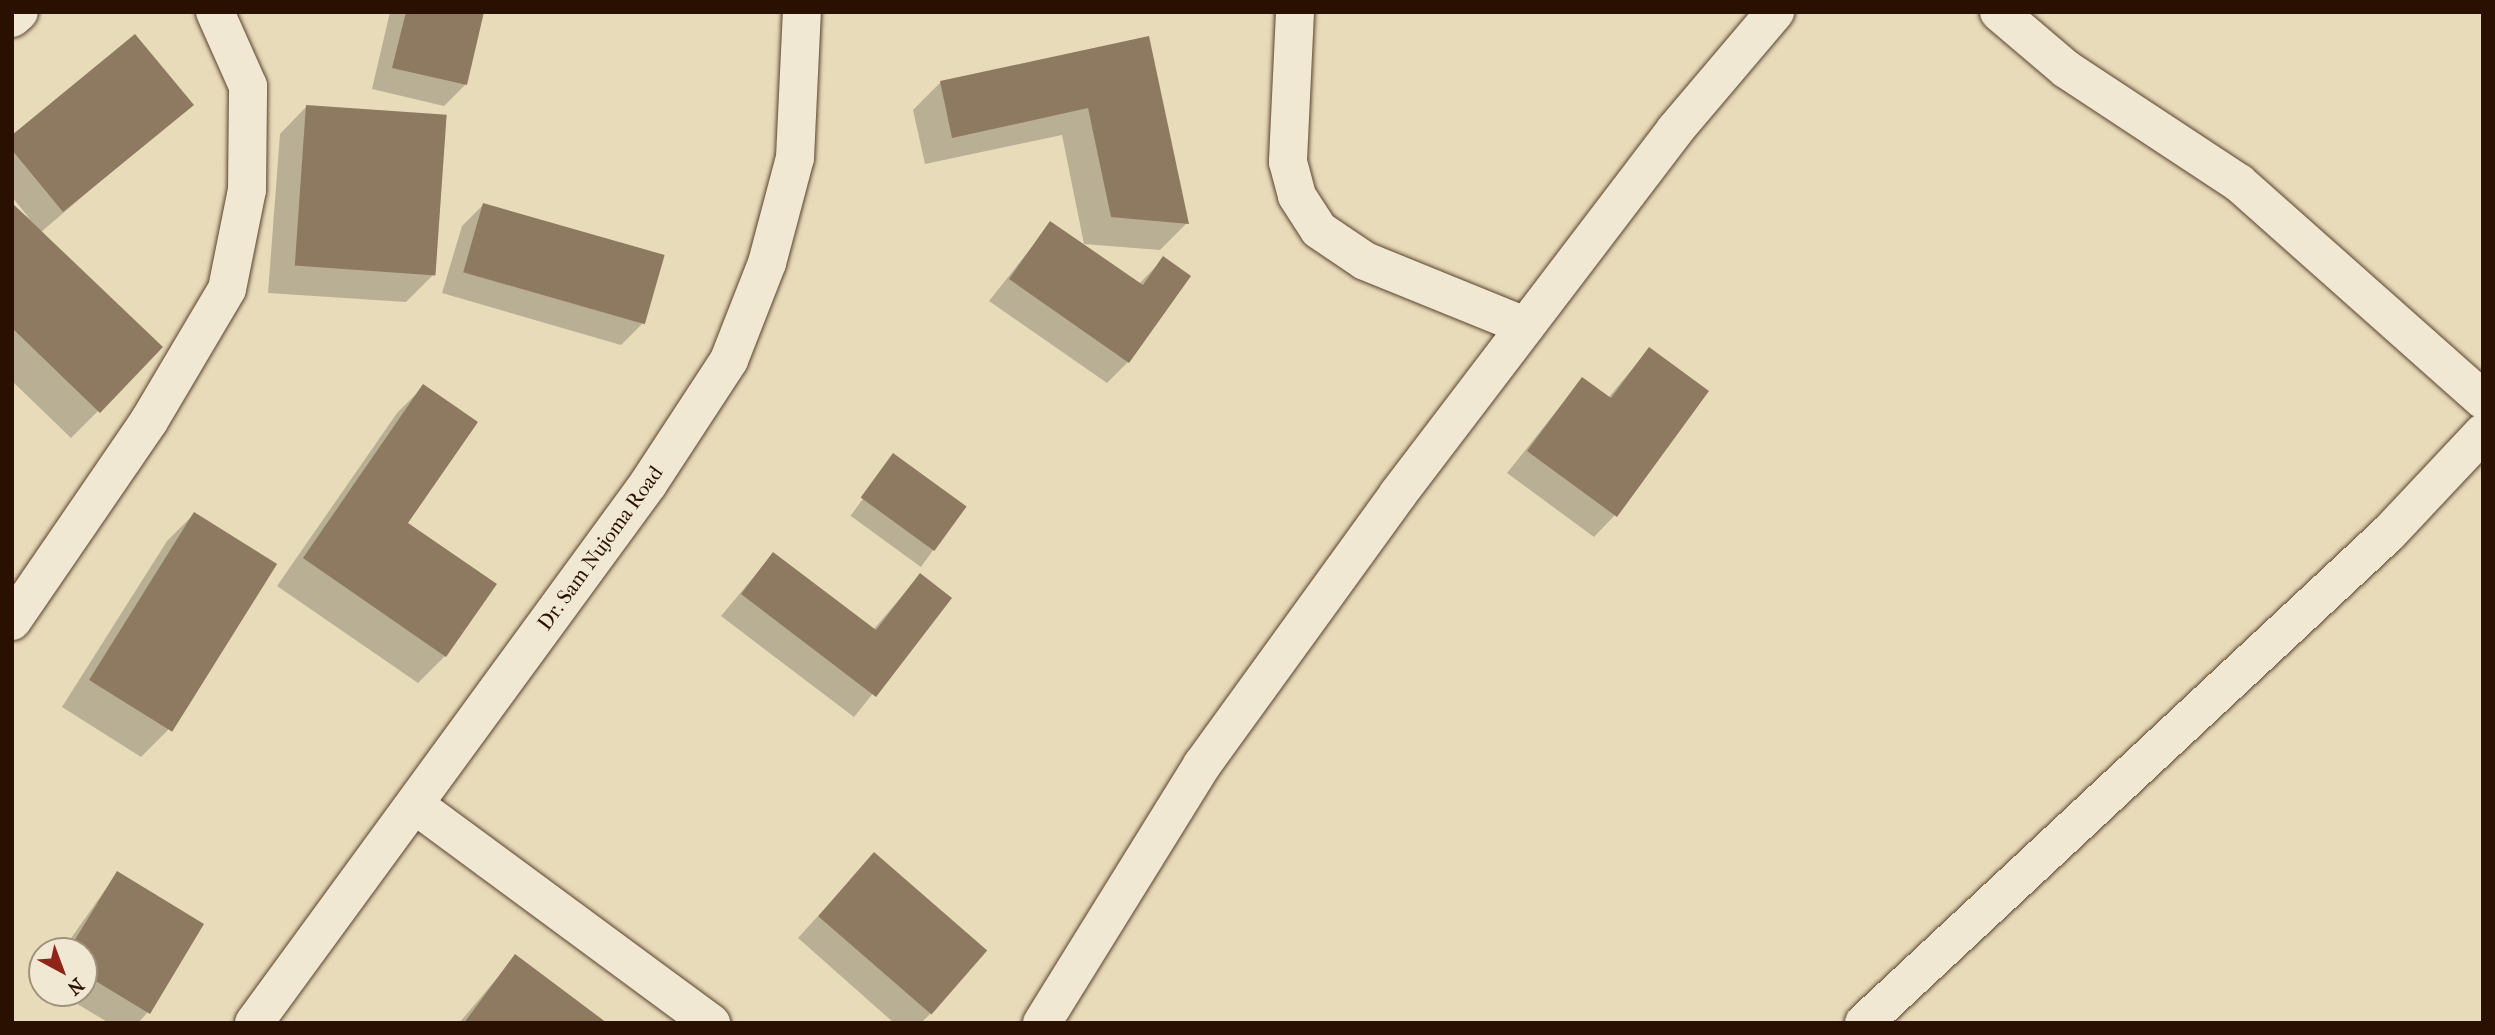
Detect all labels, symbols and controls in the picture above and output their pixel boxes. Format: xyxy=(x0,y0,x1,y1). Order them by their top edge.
street label: Dr. Sam Nujoma Road xyxy=(532,461,668,635)
north arrow xyxy=(28,937,98,1007)
text: N xyxy=(63,973,88,999)

